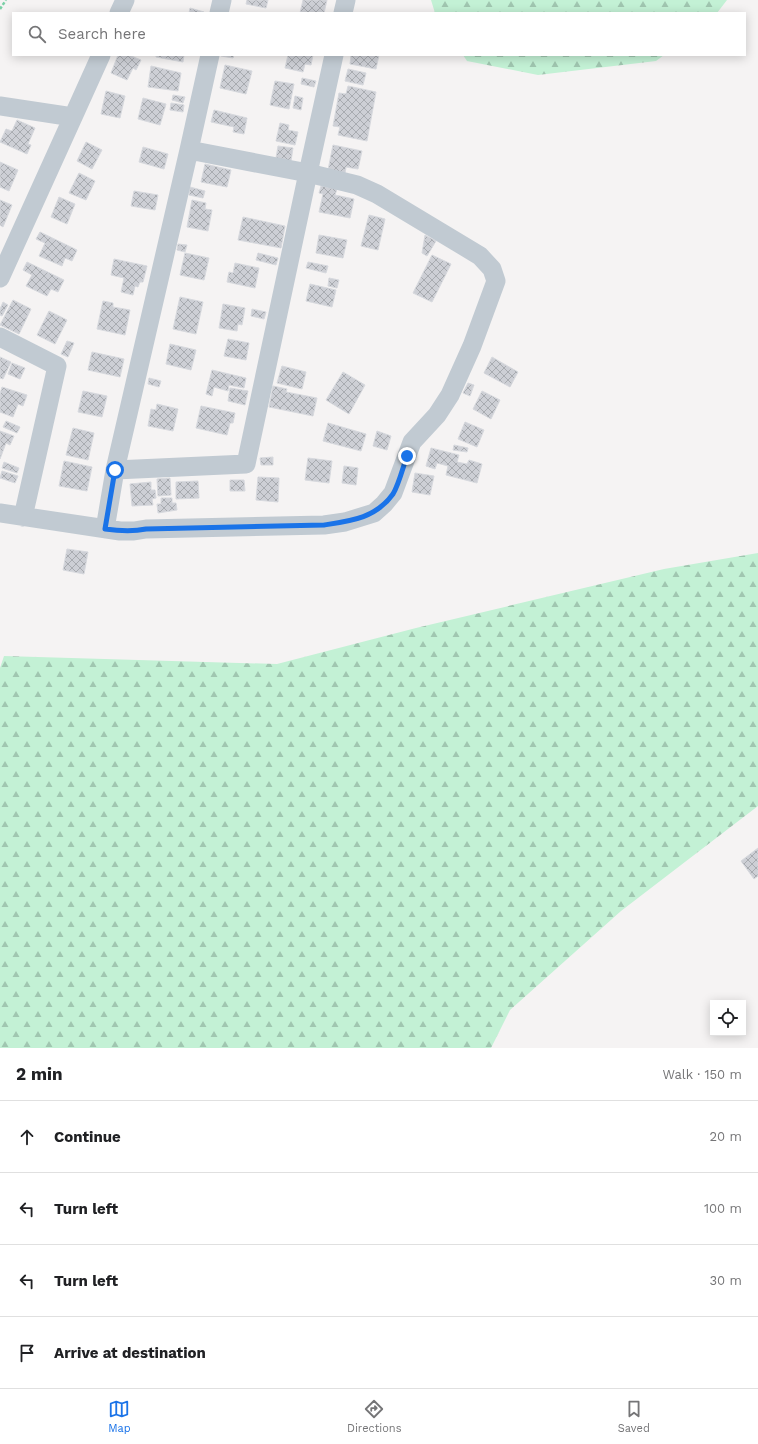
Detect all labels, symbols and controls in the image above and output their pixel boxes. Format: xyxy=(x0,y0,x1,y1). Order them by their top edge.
search box xyxy=(12,12,746,56)
icon: search xyxy=(26,23,48,45)
text: Search here xyxy=(58,25,146,43)
route end xyxy=(398,447,416,465)
route start xyxy=(106,461,124,479)
map controls xyxy=(710,1000,746,1036)
button: locate xyxy=(710,1000,746,1036)
text: 2 min xyxy=(16,1064,62,1084)
text: Walk · 150 m xyxy=(663,1067,742,1082)
icon: ahead xyxy=(16,1126,38,1148)
text: Continue xyxy=(54,1128,121,1146)
text: 20 m xyxy=(710,1129,742,1144)
icon: left xyxy=(16,1198,38,1220)
text: Turn left xyxy=(54,1200,118,1218)
text: 100 m xyxy=(704,1201,742,1216)
icon: left xyxy=(16,1270,38,1292)
text: Turn left xyxy=(54,1272,118,1290)
text: 30 m xyxy=(710,1273,742,1288)
icon: arrive xyxy=(16,1342,38,1364)
text: Arrive at destination xyxy=(54,1344,206,1362)
tab: Map xyxy=(108,1398,131,1435)
tab: Directions xyxy=(347,1398,401,1435)
tab: Saved xyxy=(618,1398,650,1435)

